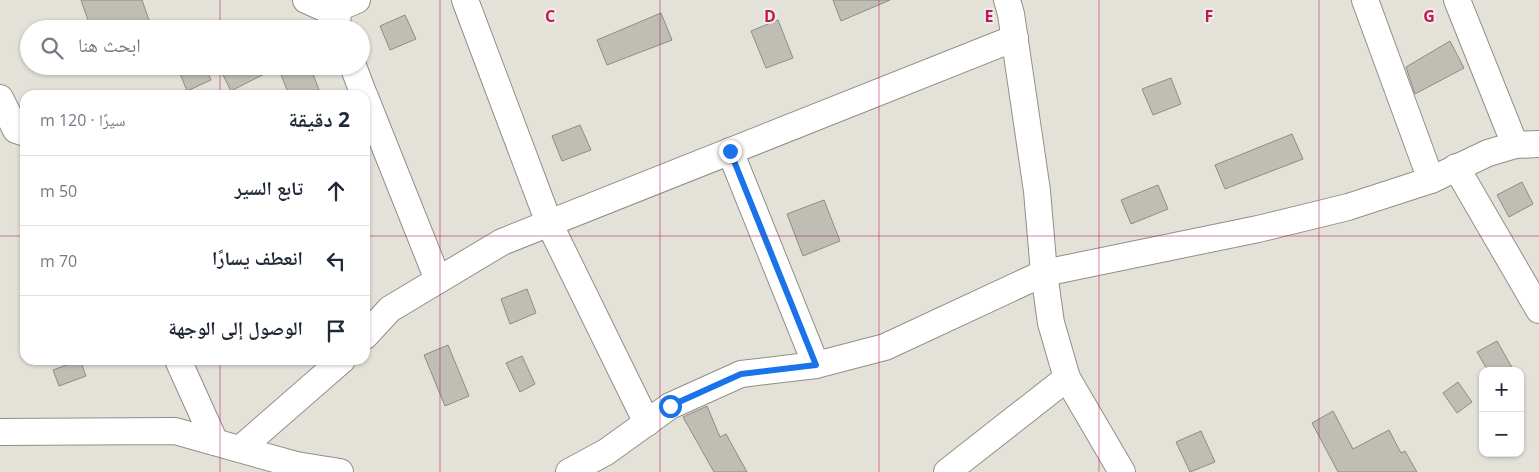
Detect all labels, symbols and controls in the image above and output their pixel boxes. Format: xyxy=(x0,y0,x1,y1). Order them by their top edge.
text: C xyxy=(545,5,555,27)
text: D xyxy=(764,5,776,27)
text: E xyxy=(985,5,994,27)
text: F xyxy=(1205,5,1213,27)
text: G xyxy=(1423,5,1435,27)
search box xyxy=(20,20,370,75)
text: ابحث هنا xyxy=(78,32,141,58)
icon: search xyxy=(38,34,66,62)
text: 2 دقيقة xyxy=(288,105,350,133)
text: سيرًا · 120 m xyxy=(40,109,126,131)
route end xyxy=(719,140,742,163)
text: تابع السير xyxy=(235,175,303,201)
icon: ahead xyxy=(322,177,350,205)
text: 50 m xyxy=(40,180,77,202)
text: انعطف يسارًا xyxy=(212,245,303,271)
icon: left xyxy=(322,247,350,275)
text: 70 m xyxy=(40,250,77,272)
text: الوصول إلى الوجهة xyxy=(168,315,303,341)
icon: arrive xyxy=(322,317,350,345)
map controls xyxy=(1479,367,1524,457)
button: + xyxy=(1479,367,1524,412)
route start xyxy=(659,395,682,418)
button: − xyxy=(1479,412,1524,457)

